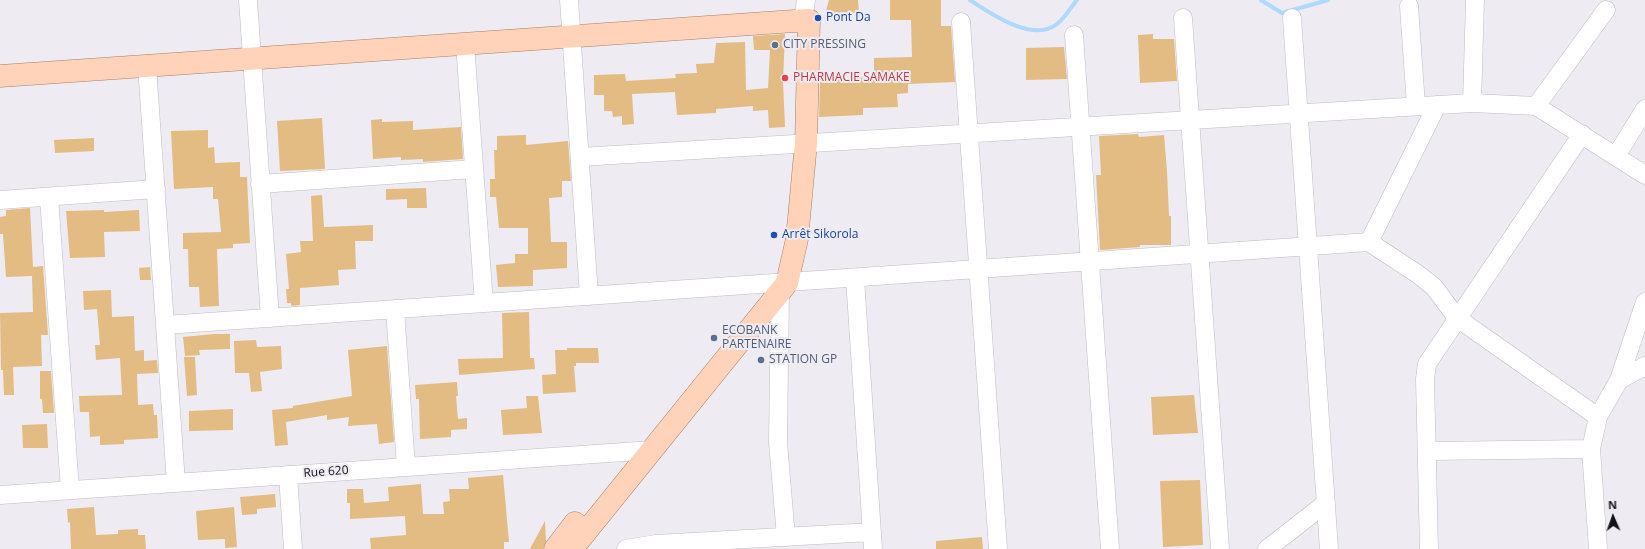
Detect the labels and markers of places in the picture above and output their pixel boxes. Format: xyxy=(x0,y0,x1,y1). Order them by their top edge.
place label: Pont Da xyxy=(826,11,871,25)
marker: Pont Da xyxy=(813,13,823,23)
place label: CITY PRESSING xyxy=(783,38,866,52)
marker: CITY PRESSING xyxy=(770,40,780,50)
place label: PHARMACIE SAMAKE xyxy=(793,71,910,85)
marker: PHARMACIE SAMAKE xyxy=(780,73,790,83)
place label: Arrêt Sikorola xyxy=(782,228,858,242)
marker: Arrêt Sikorola xyxy=(769,230,779,240)
place label: ECOBANK PARTENAIRE xyxy=(722,324,792,352)
marker: ECOBANK PARTENAIRE xyxy=(709,333,719,343)
place label: STATION GP xyxy=(769,353,837,367)
marker: STATION GP xyxy=(756,355,766,365)

